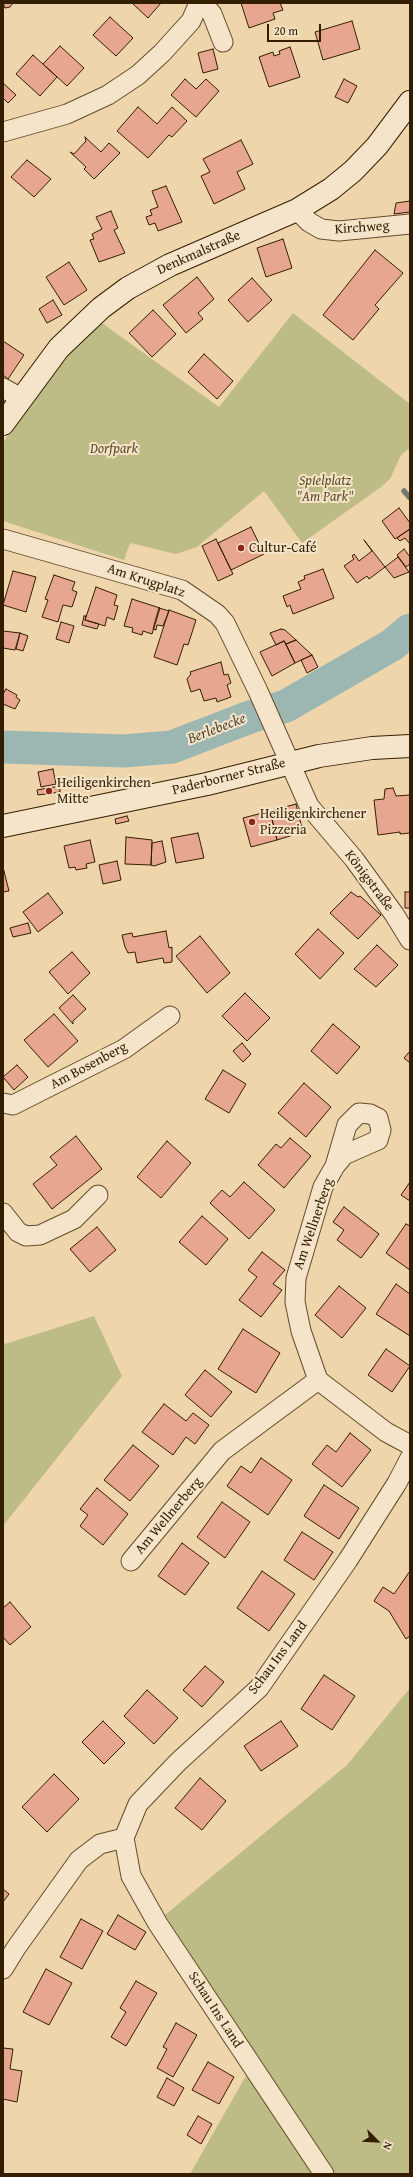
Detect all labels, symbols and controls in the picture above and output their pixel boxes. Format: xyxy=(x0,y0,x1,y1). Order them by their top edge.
scale bar xyxy=(269,16,323,42)
text: 20 m xyxy=(274,22,298,39)
street label: Kirchweg xyxy=(334,218,390,238)
street label: Denkmalstraße xyxy=(155,227,243,279)
park label: Dorfpark xyxy=(90,441,138,457)
park label: Spielplatz "Am Park" xyxy=(296,473,354,506)
place label: Cultur-Café xyxy=(249,540,316,556)
marker: Cultur-Café xyxy=(236,543,246,553)
street label: Am Krugplatz xyxy=(105,561,187,601)
water label: Berlebecke xyxy=(185,710,249,748)
street label: Paderborner Straße xyxy=(171,755,287,799)
place label: Heiligenkirchen Mitte xyxy=(57,775,151,808)
marker: Heiligenkirchen Mitte xyxy=(44,786,54,796)
place label: Heiligenkirchener Pizzeria xyxy=(260,806,366,838)
marker: Heiligenkirchener Pizzeria xyxy=(247,817,257,827)
street label: Königstraße xyxy=(341,847,397,915)
street label: Am Bosenberg xyxy=(48,1039,130,1093)
street label: Am Wellnerberg xyxy=(291,1176,337,1272)
street label: Am Wellnerberg xyxy=(132,1474,206,1558)
street label: Schau Ins Land xyxy=(245,1618,311,1698)
street label: Schau Ins Land xyxy=(184,1969,246,2051)
north arrow xyxy=(357,2121,397,2161)
text: N xyxy=(379,2139,397,2152)

